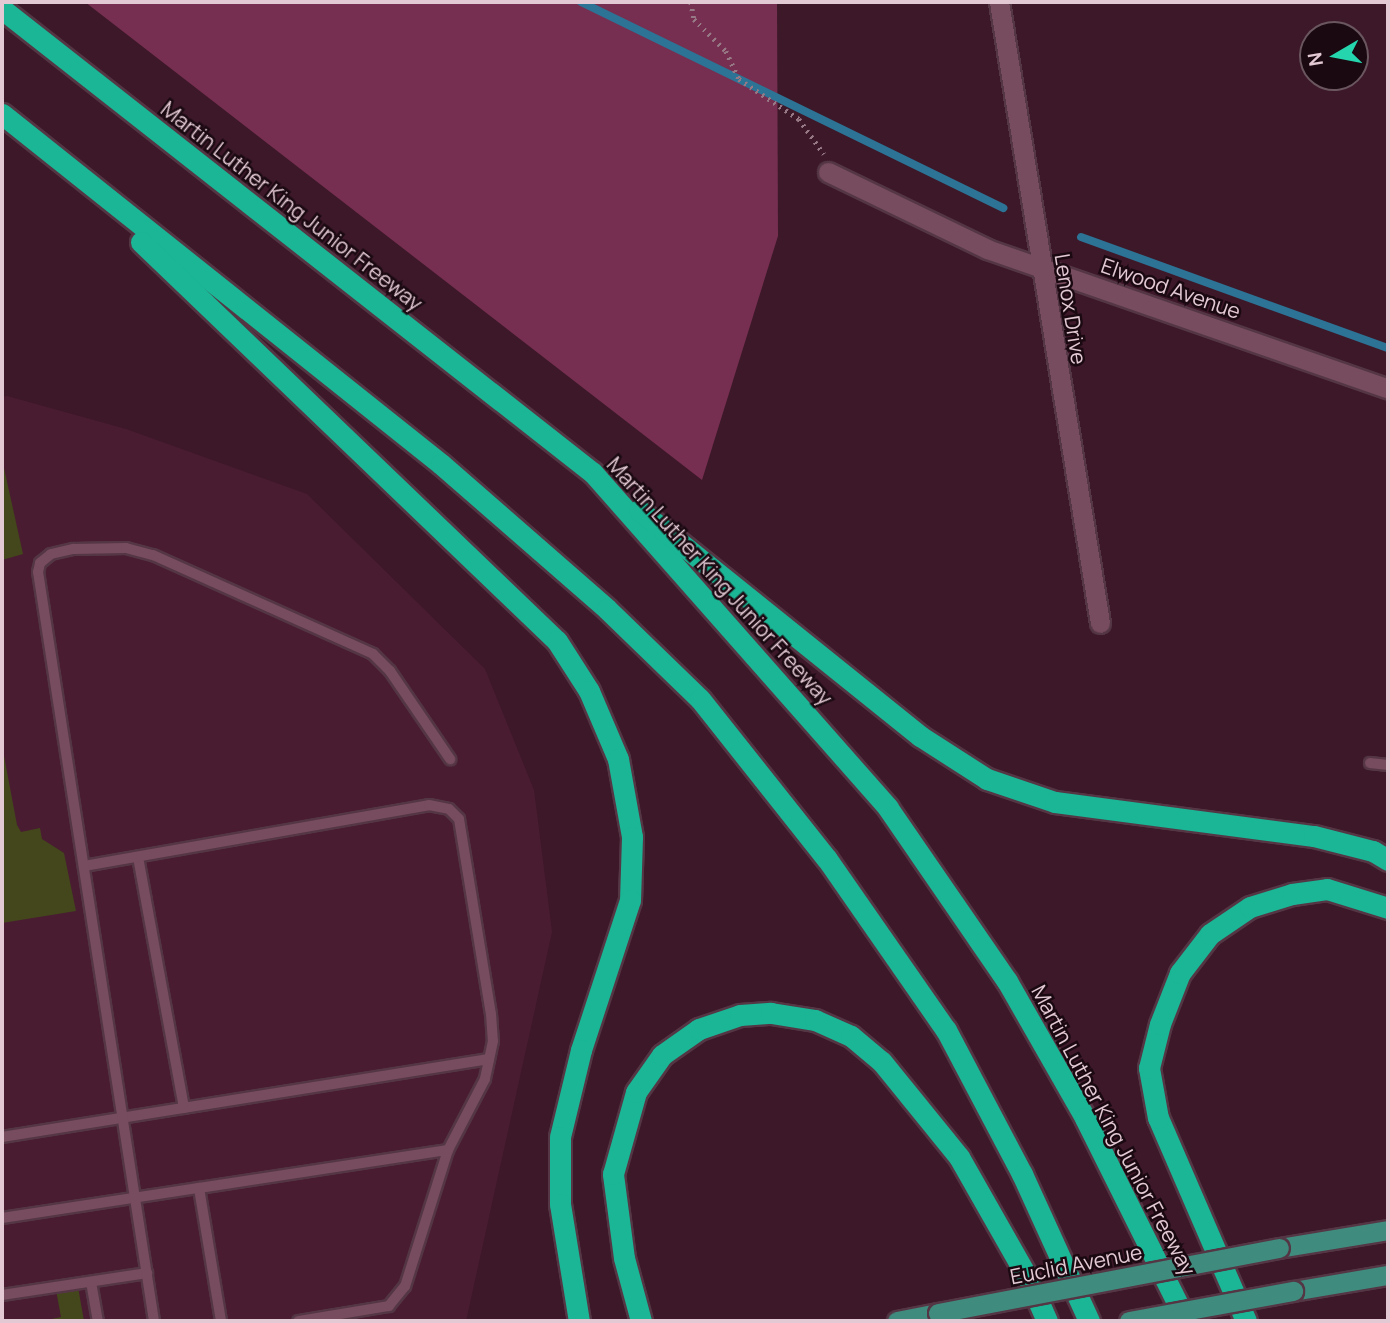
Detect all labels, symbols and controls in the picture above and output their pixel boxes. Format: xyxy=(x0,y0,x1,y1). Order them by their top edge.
north arrow xyxy=(1299,21,1369,91)
text: N xyxy=(1301,50,1329,68)
street label: Martin Luther King Junior Freeway xyxy=(156,96,428,316)
street label: Lenox Drive xyxy=(1050,252,1092,366)
street label: Elwood Avenue xyxy=(1098,252,1244,324)
street label: Martin Luther King Junior Freeway xyxy=(602,452,838,710)
street label: Martin Luther King Junior Freeway xyxy=(1027,981,1201,1279)
street label: Euclid Avenue xyxy=(1008,1239,1144,1289)

